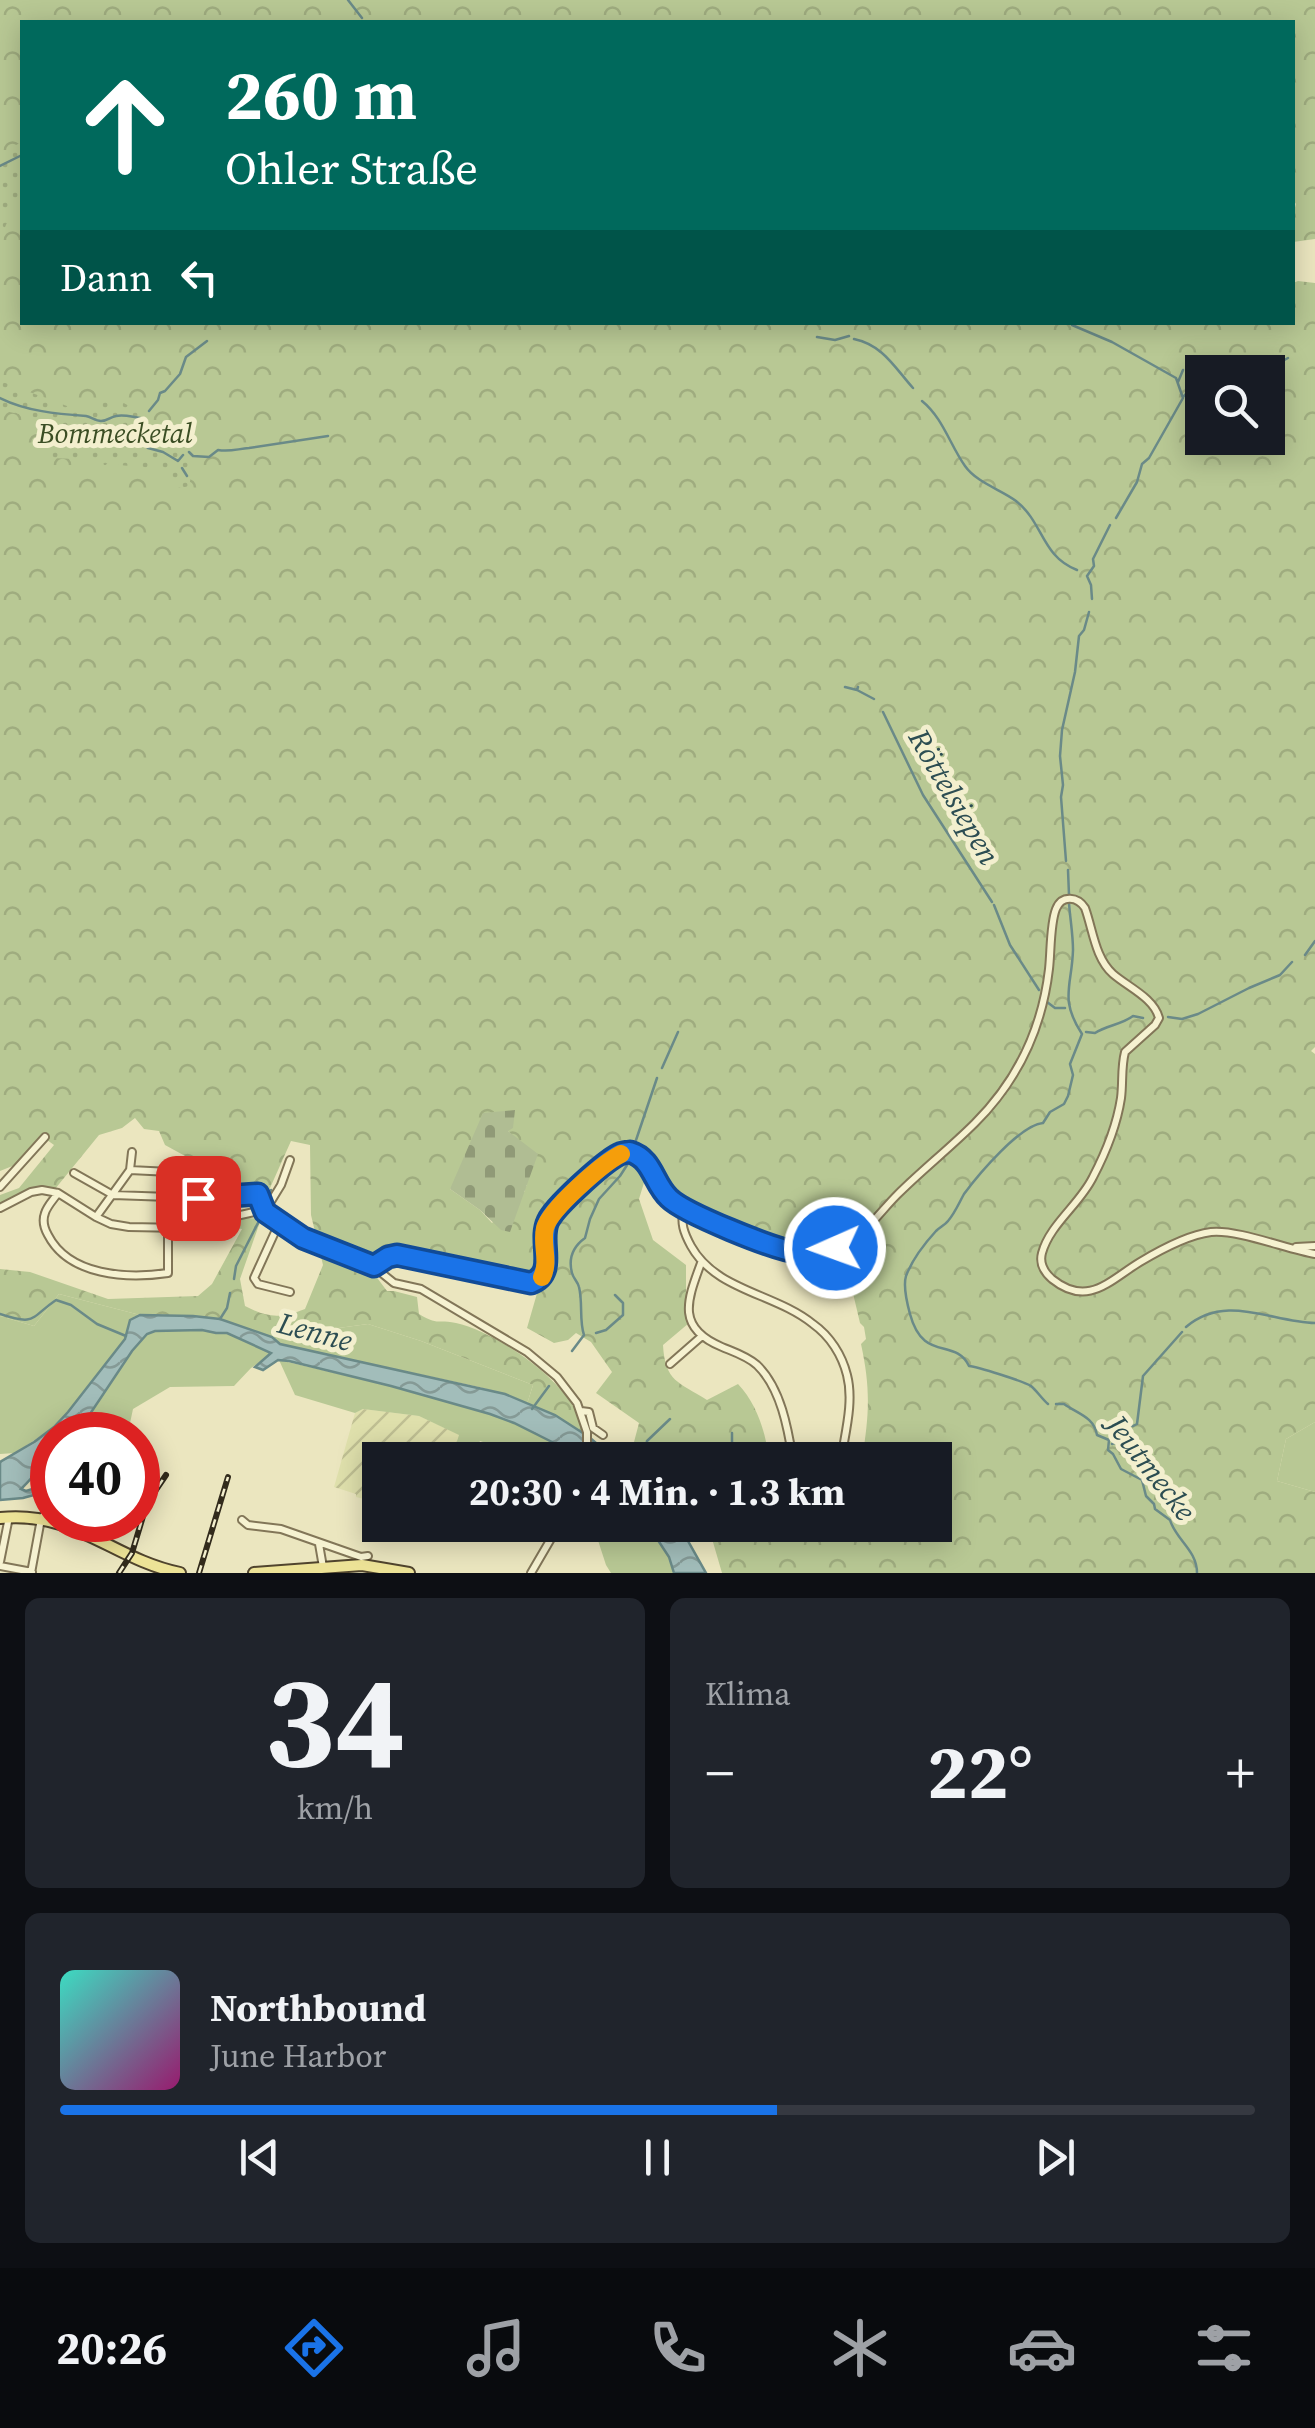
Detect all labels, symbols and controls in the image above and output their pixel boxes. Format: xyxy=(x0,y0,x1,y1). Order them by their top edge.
text: 260 m xyxy=(225,46,417,142)
icon: ahead xyxy=(60,60,190,190)
text: Ohler Straße xyxy=(225,137,478,199)
icon: left xyxy=(172,250,227,305)
text: Dann xyxy=(60,252,152,304)
map controls xyxy=(1185,355,1285,455)
button: search xyxy=(1185,355,1285,455)
park label: Bommecketal xyxy=(37,414,192,452)
water label: Röttelsiepen xyxy=(899,720,1010,872)
pin xyxy=(156,1156,241,1241)
icon: arrive xyxy=(171,1171,226,1226)
position arrow xyxy=(783,1196,887,1300)
water label: Lenne xyxy=(273,1302,357,1361)
water label: Jeutmecke xyxy=(1095,1403,1206,1529)
speed limit sign: 40 xyxy=(30,1412,160,1542)
text: 20:30 · 4 Min. · 1.3 km xyxy=(469,1466,845,1518)
text: 34 xyxy=(265,1631,405,1810)
text: Klima xyxy=(705,1672,791,1716)
text: 22° xyxy=(927,1720,1033,1823)
text: − xyxy=(705,1735,734,1810)
text: + xyxy=(1226,1735,1255,1810)
text: km/h xyxy=(297,1786,373,1830)
text: Northbound xyxy=(210,1982,426,2034)
text: June Harbor xyxy=(210,2034,386,2078)
icon: previous xyxy=(232,2130,287,2185)
icon: pause xyxy=(630,2130,685,2185)
icon: next xyxy=(1028,2130,1083,2185)
icon: directions xyxy=(279,2313,349,2383)
icon: music xyxy=(461,2313,531,2383)
icon: phone xyxy=(643,2313,713,2383)
icon: climate xyxy=(825,2313,895,2383)
icon: car xyxy=(1007,2313,1077,2383)
icon: filters xyxy=(1189,2313,1259,2383)
text: 20:26 xyxy=(56,2317,167,2379)

